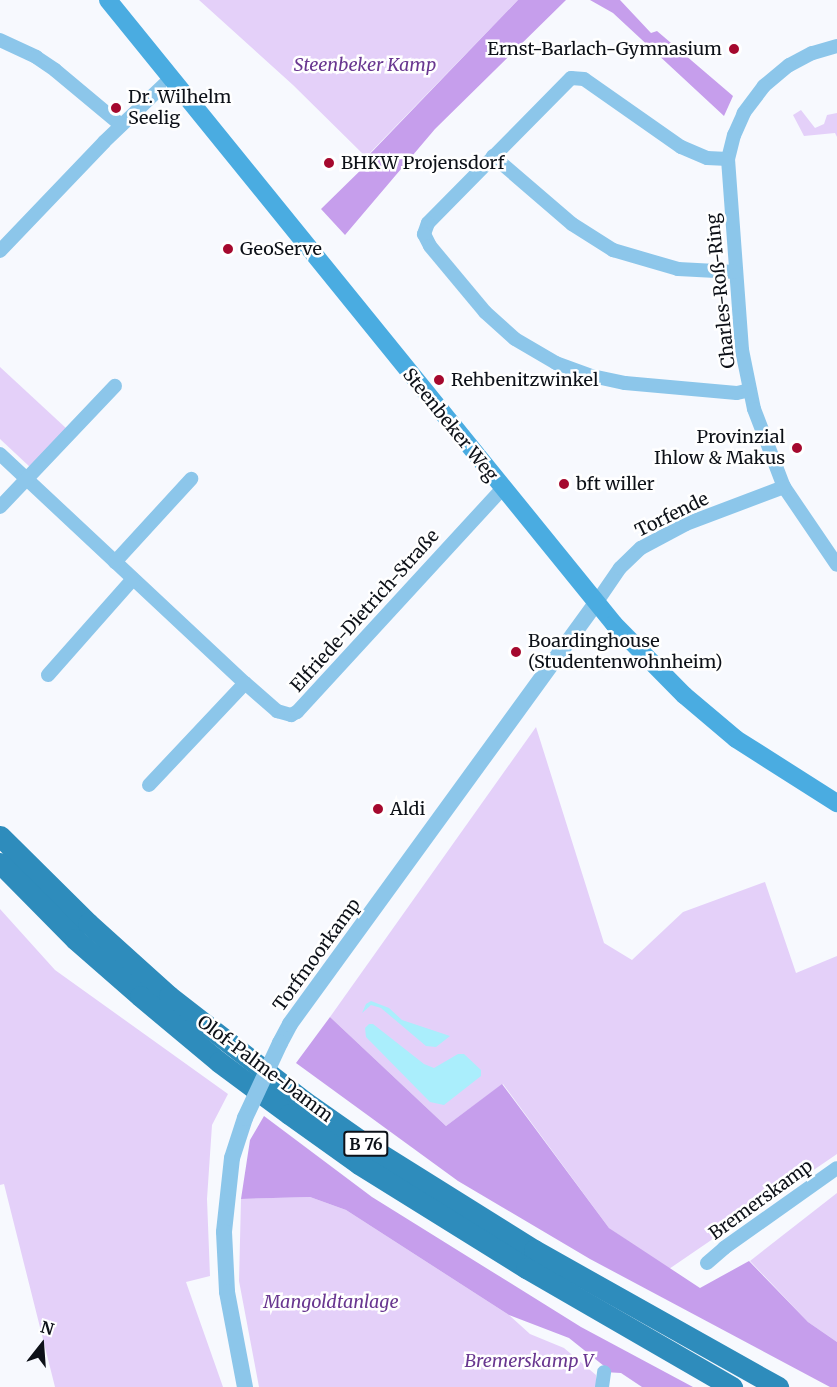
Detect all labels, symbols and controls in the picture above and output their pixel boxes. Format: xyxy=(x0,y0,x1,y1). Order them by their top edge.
place label: Ernst-Barlach-Gymnasium xyxy=(487,38,722,60)
marker: Ernst-Barlach-Gymnasium xyxy=(727,42,741,56)
park label: Steenbeker Kamp xyxy=(294,54,436,76)
place label: Dr. Wilhelm Seelig xyxy=(128,87,231,130)
marker: Dr. Wilhelm Seelig xyxy=(109,101,123,115)
place label: BHKW Projensdorf xyxy=(341,152,504,174)
marker: BHKW Projensdorf xyxy=(322,156,336,170)
street label: Charles-Roß-Ring xyxy=(702,212,740,370)
place label: GeoServe xyxy=(240,238,322,260)
marker: GeoServe xyxy=(221,242,235,256)
street label: Steenbeker Weg xyxy=(398,364,502,486)
place label: Rehbenitzwinkel xyxy=(451,369,599,391)
marker: Rehbenitzwinkel xyxy=(432,373,446,387)
place label: Provinzial Ihlow & Makus xyxy=(654,427,785,470)
marker: Provinzial Ihlow & Makus xyxy=(790,441,804,455)
place label: bft willer xyxy=(576,473,655,495)
marker: bft willer xyxy=(557,477,571,491)
street label: Torfende xyxy=(632,488,712,542)
street label: Elfriede-Dietrich-Straße xyxy=(286,525,444,697)
place label: Boardinghouse (Studentenwohnheim) xyxy=(528,631,723,674)
marker: Boardinghouse (Studentenwohnheim) xyxy=(509,645,523,659)
place label: Aldi xyxy=(390,798,425,820)
marker: Aldi xyxy=(371,802,385,816)
street label: Torfmoorkamp xyxy=(269,894,365,1016)
street label: Olof-Palme-Damm xyxy=(193,1011,337,1127)
road number: B 76 xyxy=(342,1131,390,1157)
street label: Bremerskamp xyxy=(705,1155,817,1245)
park label: Mangoldtanlage xyxy=(263,1291,399,1313)
north arrow xyxy=(12,1315,72,1375)
text: N xyxy=(38,1316,56,1339)
park label: Bremerskamp V xyxy=(465,1350,593,1372)

